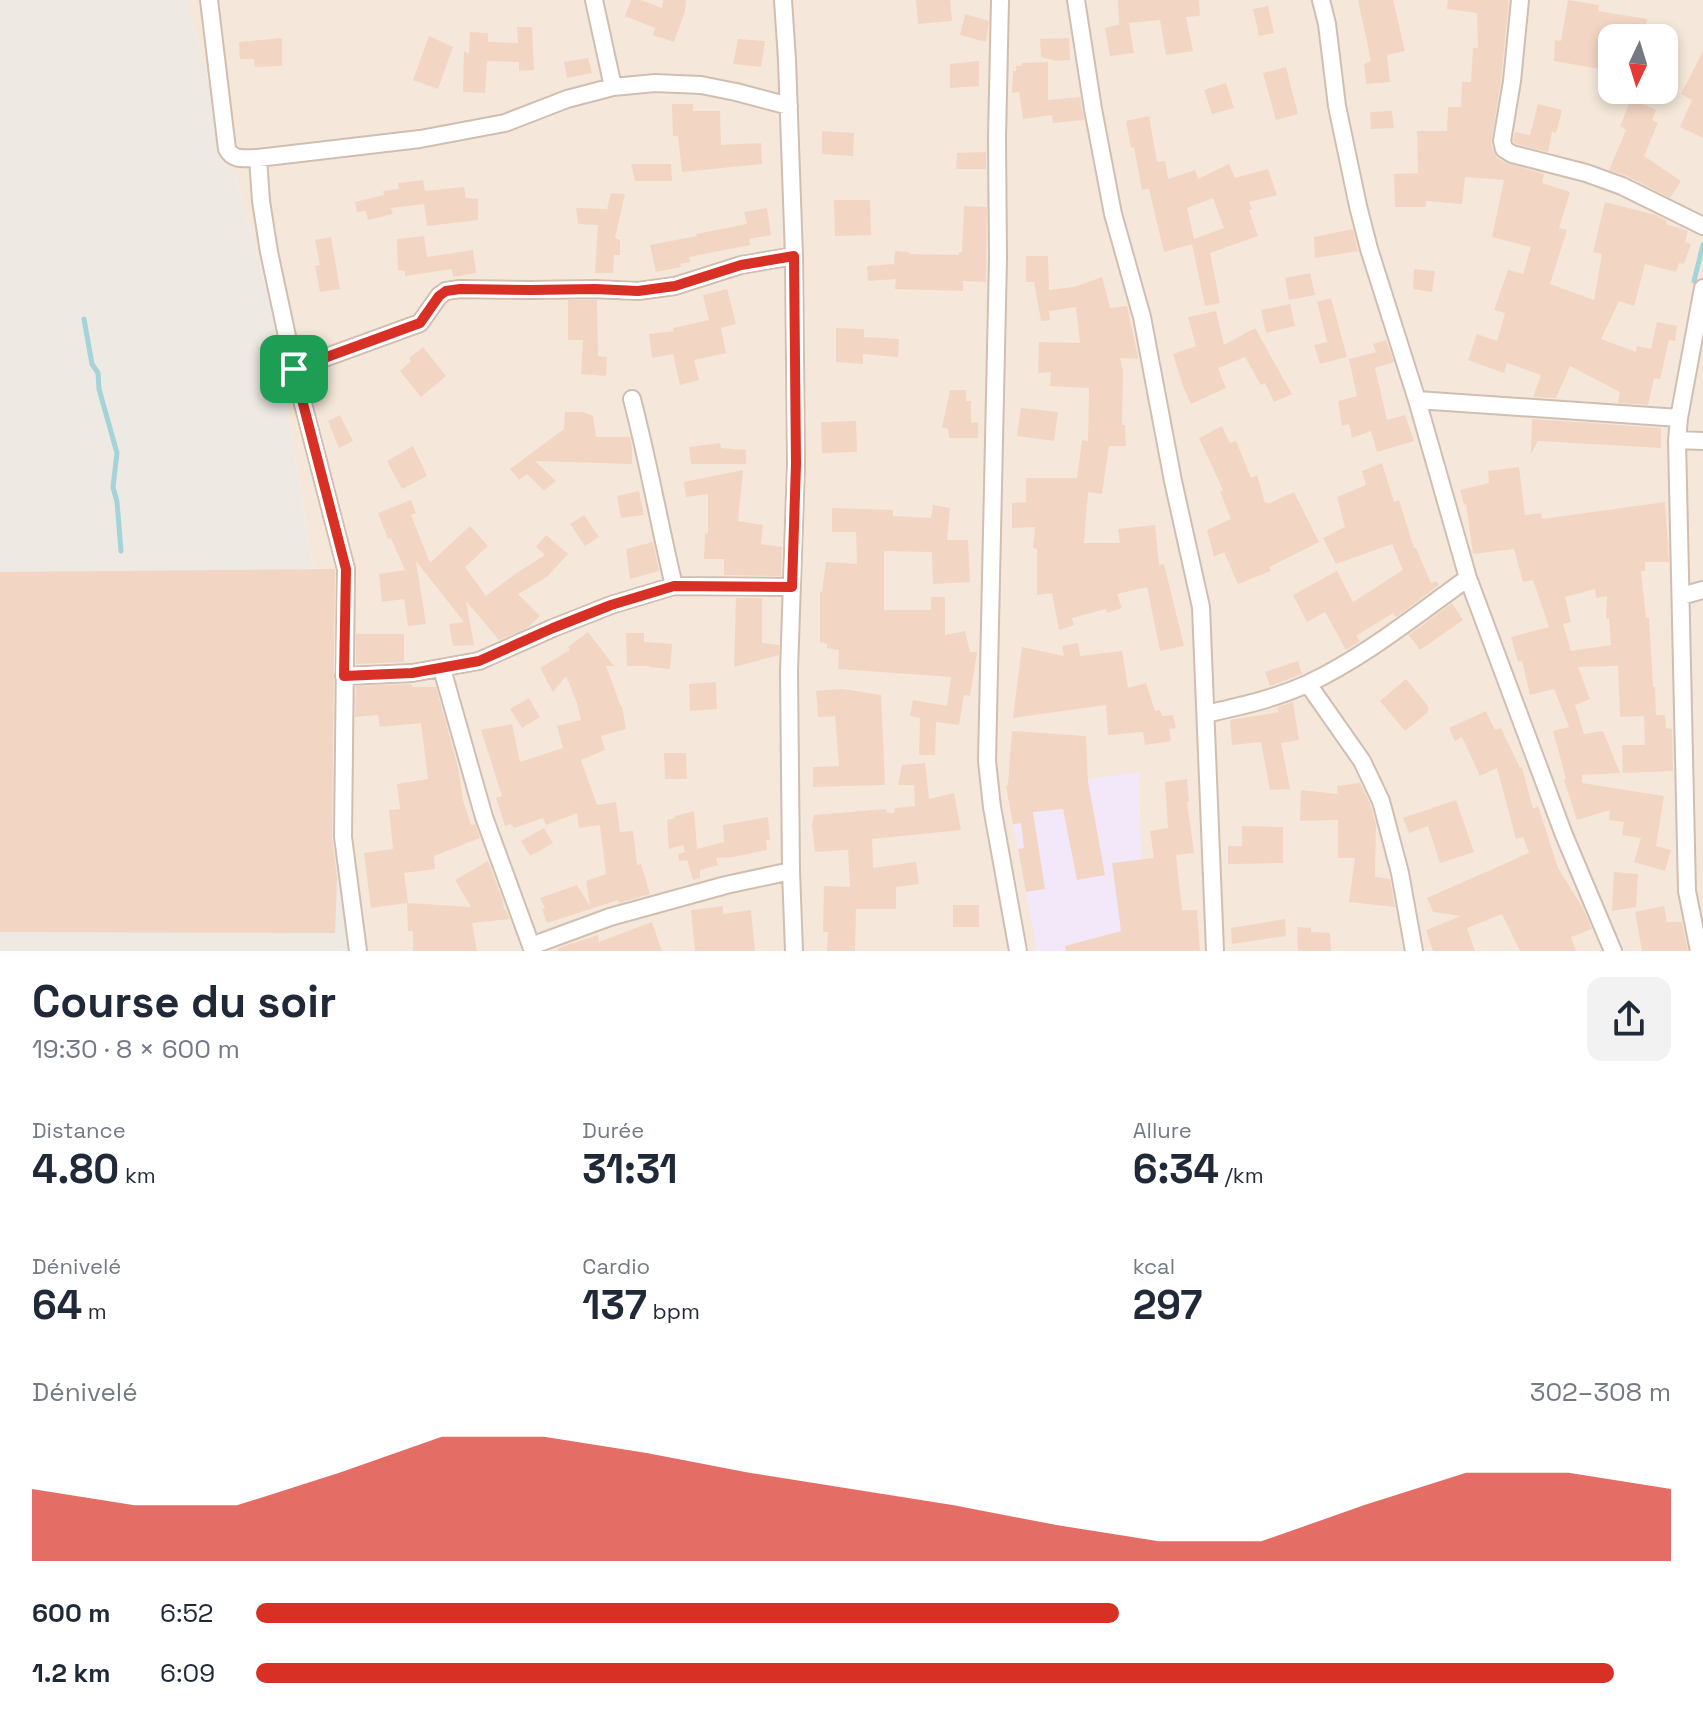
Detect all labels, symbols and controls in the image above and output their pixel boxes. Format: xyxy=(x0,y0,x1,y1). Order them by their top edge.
north arrow xyxy=(1598,24,1678,104)
map controls xyxy=(1598,24,1678,104)
pin xyxy=(260,335,328,403)
icon: arrive xyxy=(272,347,316,391)
text: Course du soir xyxy=(32,974,336,1030)
button: share xyxy=(1587,977,1671,1061)
text: 19:30 · 8 × 600 m xyxy=(32,1032,240,1066)
text: Distance xyxy=(32,1116,126,1144)
text: Durée xyxy=(582,1116,644,1144)
text: Allure xyxy=(1133,1116,1192,1144)
text: 4.80 xyxy=(32,1144,119,1195)
text: 31:31 xyxy=(582,1144,678,1195)
text: 6:34 xyxy=(1133,1144,1219,1195)
text: km xyxy=(119,1161,156,1189)
text: /km xyxy=(1219,1161,1264,1189)
text: Dénivelé xyxy=(32,1252,121,1280)
text: Cardio xyxy=(582,1252,650,1280)
text: kcal xyxy=(1133,1252,1175,1280)
text: 64 xyxy=(32,1280,82,1331)
text: 137 xyxy=(582,1280,647,1331)
text: 297 xyxy=(1133,1280,1202,1331)
text: m xyxy=(82,1297,107,1325)
text: bpm xyxy=(647,1297,700,1325)
text: Dénivelé xyxy=(32,1375,138,1409)
text: 302–308 m xyxy=(1530,1375,1671,1409)
text: 600 m xyxy=(32,1596,111,1630)
text: 6:52 xyxy=(160,1596,214,1630)
text: 1.2 km xyxy=(32,1656,110,1690)
text: 6:09 xyxy=(160,1656,215,1690)

